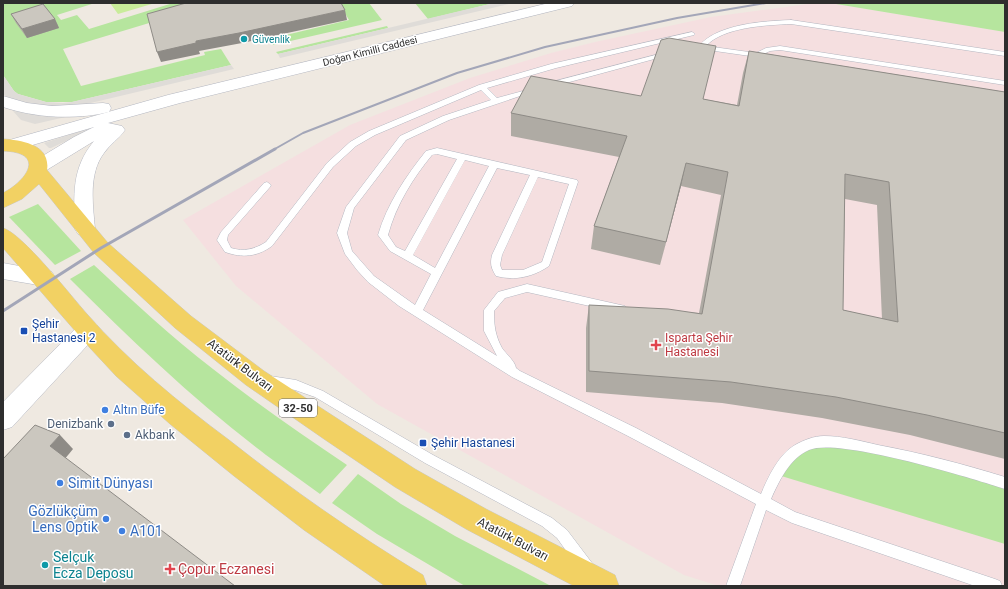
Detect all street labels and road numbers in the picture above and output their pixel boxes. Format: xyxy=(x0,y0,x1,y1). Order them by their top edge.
street label: Doğan Kimilli Caddesi xyxy=(322,34,418,68)
street label: Atatürk Bulvarı xyxy=(205,336,275,394)
road number: 32-50 xyxy=(279,399,317,417)
street label: Atatürk Bulvarı xyxy=(475,514,551,564)

